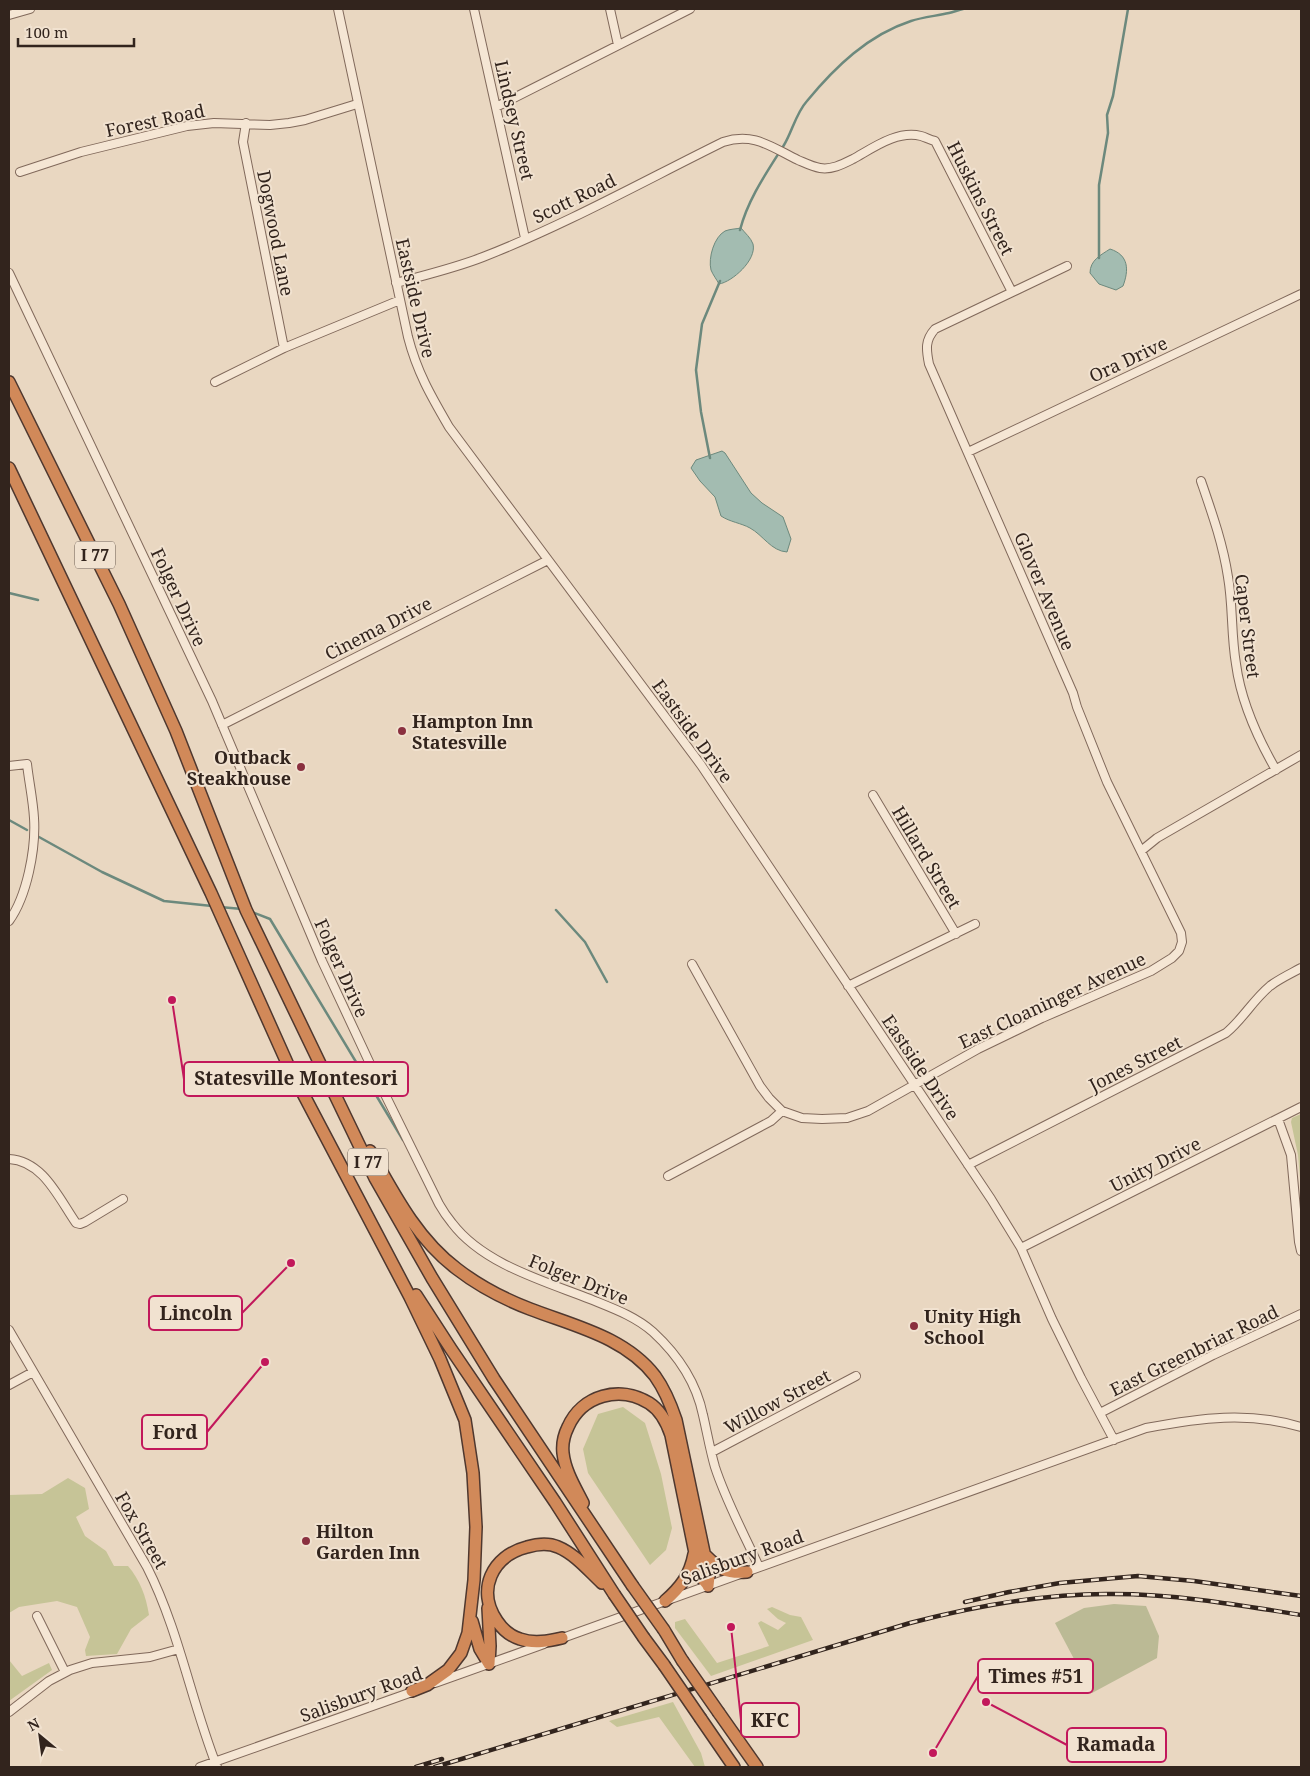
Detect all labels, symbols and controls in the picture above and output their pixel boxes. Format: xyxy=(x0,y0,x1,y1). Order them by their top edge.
scale bar xyxy=(18,15,134,47)
text: 100 m xyxy=(25,22,68,42)
street label: Lindsey Street xyxy=(490,58,540,182)
street label: Forest Road xyxy=(103,98,207,142)
street label: Huskins Street xyxy=(942,137,1020,259)
street label: Dogwood Lane xyxy=(252,168,300,298)
street label: Scott Road xyxy=(528,168,620,228)
street label: Eastside Drive xyxy=(391,236,441,360)
street label: Ora Drive xyxy=(1085,330,1171,388)
street label: Glover Avenue xyxy=(1009,528,1081,654)
road number: I 77 xyxy=(75,542,115,568)
street label: Folger Drive xyxy=(146,544,212,650)
street label: Caper Street xyxy=(1230,572,1266,680)
street label: Cinema Drive xyxy=(320,591,436,665)
street label: Eastside Drive xyxy=(647,674,739,788)
place label: Hampton Inn Statesville xyxy=(412,709,533,754)
marker: Hampton Inn Statesville xyxy=(396,725,408,737)
place label: Outback Steakhouse xyxy=(187,745,292,790)
marker: Outback Steakhouse xyxy=(295,761,307,773)
street label: Hillard Street xyxy=(887,801,967,913)
street label: Folger Drive xyxy=(310,915,374,1021)
street label: East Cloaninger Avenue xyxy=(955,946,1149,1054)
street label: Eastside Drive xyxy=(877,1010,965,1124)
street label: Jones Street xyxy=(1084,1029,1185,1097)
callout: Statesville Montesori xyxy=(184,1062,408,1096)
text: Statesville Montesori xyxy=(194,1065,398,1091)
street label: Unity Drive xyxy=(1106,1131,1204,1197)
road number: I 77 xyxy=(348,1148,388,1176)
street label: Folger Drive xyxy=(525,1248,633,1310)
callout: Lincoln xyxy=(149,1296,242,1330)
street label: East Greenbriar Road xyxy=(1106,1299,1282,1401)
text: Lincoln xyxy=(160,1300,233,1326)
place label: Unity High School xyxy=(924,1304,1021,1349)
marker: Unity High School xyxy=(908,1320,920,1332)
street label: Willow Street xyxy=(720,1363,834,1439)
callout: Ford xyxy=(142,1415,207,1449)
text: Ford xyxy=(153,1419,198,1445)
street label: Fox Street xyxy=(110,1487,174,1573)
place label: Hilton Garden Inn xyxy=(316,1519,420,1564)
street label: Salisbury Road xyxy=(677,1524,807,1590)
marker: Hilton Garden Inn xyxy=(300,1535,312,1547)
callout: Times #51 xyxy=(978,1659,1093,1693)
street label: Salisbury Road xyxy=(296,1661,426,1727)
text: Times #51 xyxy=(989,1663,1083,1689)
callout: KFC xyxy=(741,1703,799,1737)
text: KFC xyxy=(751,1707,789,1733)
north arrow xyxy=(15,1711,65,1761)
text: N xyxy=(24,1713,43,1735)
callout: Ramada xyxy=(1067,1728,1166,1762)
text: Ramada xyxy=(1077,1731,1155,1757)

